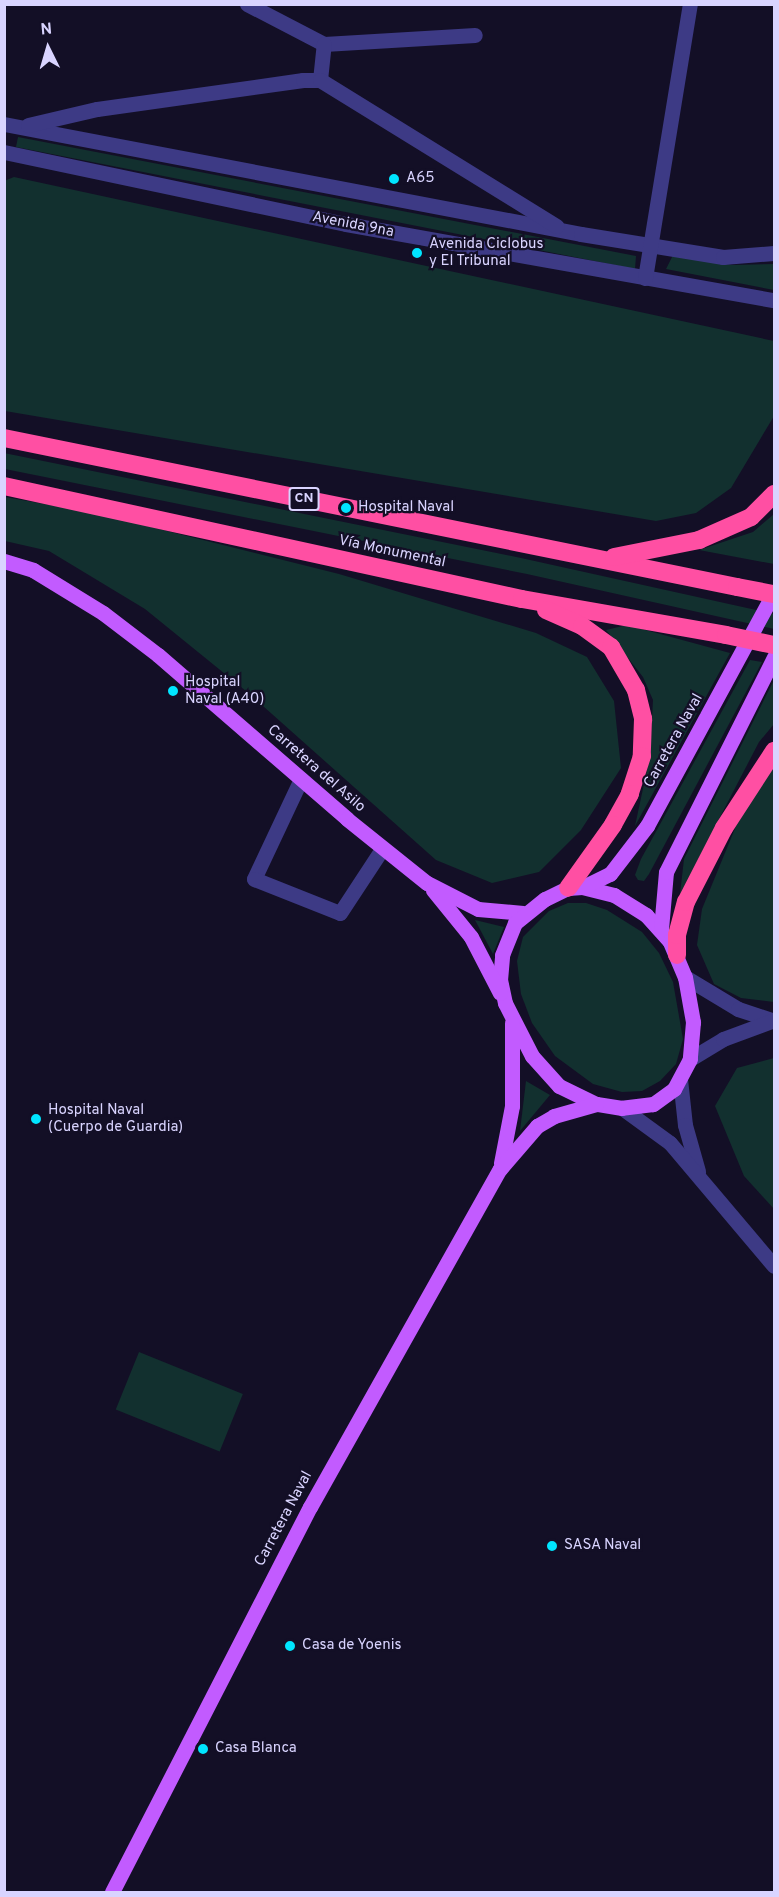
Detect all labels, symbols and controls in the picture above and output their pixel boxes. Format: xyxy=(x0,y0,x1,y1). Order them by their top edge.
north arrow xyxy=(18,18,78,78)
text: N xyxy=(40,20,53,41)
place label: A65 xyxy=(406,170,434,188)
marker: A65 xyxy=(387,172,401,186)
street label: Avenida 9na xyxy=(311,208,395,242)
place label: Avenida Ciclobus y El Tribunal xyxy=(429,235,544,270)
marker: Avenida Ciclobus y El Tribunal xyxy=(410,246,424,260)
road number: CN xyxy=(288,488,320,510)
place label: Hospital Naval xyxy=(358,499,454,517)
marker: Hospital Naval xyxy=(339,501,353,515)
street label: Vía Monumental xyxy=(337,532,447,572)
place label: Hospital Naval (A40) xyxy=(185,673,264,708)
marker: Hospital Naval (A40) xyxy=(166,684,180,698)
street label: Carretera Naval xyxy=(641,691,707,791)
street label: Carretera del Asilo xyxy=(263,721,369,817)
place label: Hospital Naval (Cuerpo de Guardia) xyxy=(48,1101,183,1136)
marker: Hospital Naval (Cuerpo de Guardia) xyxy=(29,1112,43,1126)
street label: Carretera Naval xyxy=(251,1468,317,1570)
place label: SASA Naval xyxy=(564,1537,642,1555)
marker: SASA Naval xyxy=(545,1539,559,1553)
place label: Casa de Yoenis xyxy=(302,1637,402,1655)
marker: Casa de Yoenis xyxy=(283,1639,297,1653)
place label: Casa Blanca xyxy=(215,1740,297,1758)
marker: Casa Blanca xyxy=(196,1742,210,1756)

